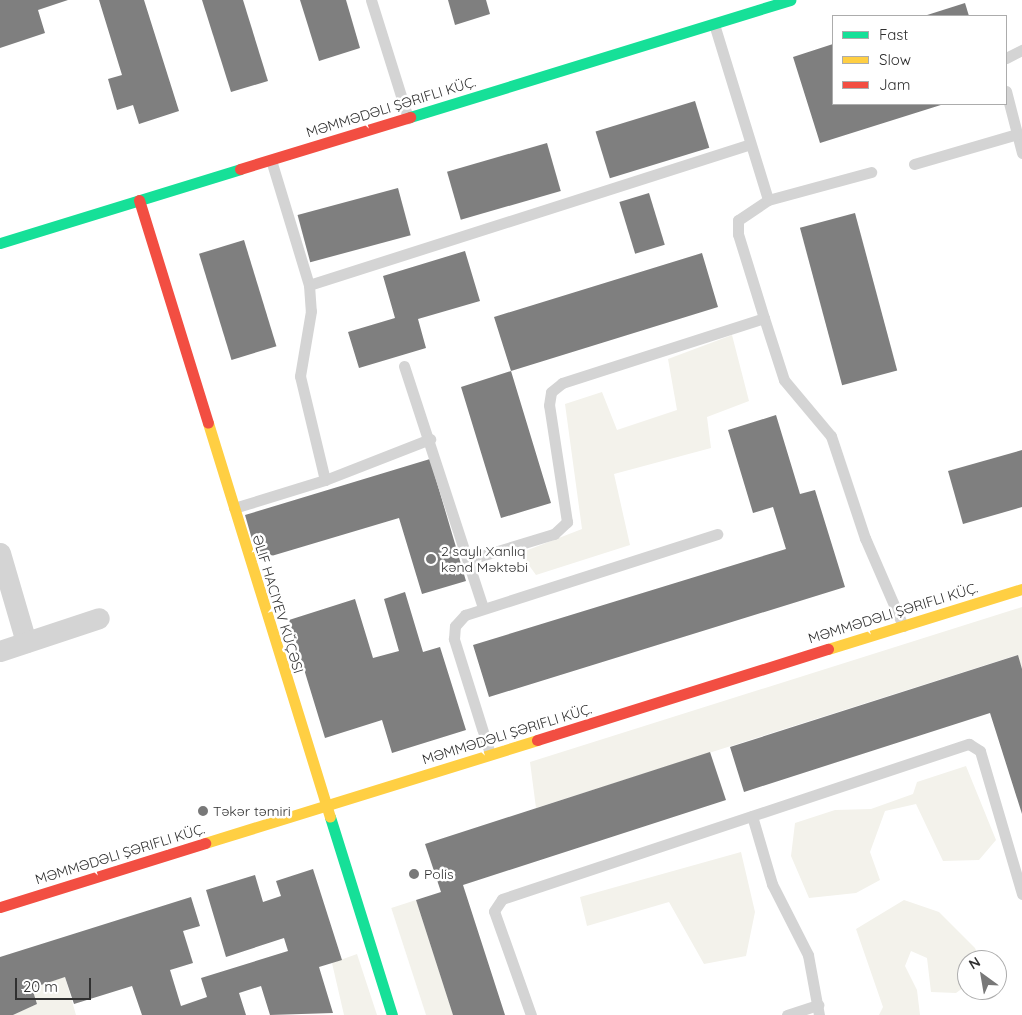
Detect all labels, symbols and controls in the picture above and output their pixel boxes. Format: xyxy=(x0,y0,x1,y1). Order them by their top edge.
legend xyxy=(832,15,1007,105)
text: Fast xyxy=(879,25,908,44)
text: Slow xyxy=(879,50,911,69)
street label: MƏMMƏDƏLI ŞƏRIFLI KÜÇ. xyxy=(304,73,478,141)
text: Jam xyxy=(879,75,910,94)
street label: ƏLIF HACIYEV KÜÇƏSI xyxy=(249,533,307,675)
place label: 2 saylı Xanlıq kənd Məktəbi xyxy=(441,543,528,576)
marker: 2 saylı Xanlıq kənd Məktəbi xyxy=(425,553,437,565)
street label: MƏMMƏDƏLI ŞƏRIFLI KÜÇ. xyxy=(806,579,980,647)
street label: MƏMMƏDƏLI ŞƏRIFLI KÜÇ. xyxy=(420,700,594,768)
place label: Təkər təmiri xyxy=(213,803,291,819)
marker: Təkər təmiri xyxy=(197,805,209,817)
street label: MƏMMƏDƏLI ŞƏRIFLI KÜÇ. xyxy=(33,820,207,888)
place label: Polis xyxy=(424,866,453,882)
marker: Polis xyxy=(408,868,420,880)
north arrow xyxy=(957,950,1007,1000)
text: N xyxy=(965,953,984,973)
scale bar xyxy=(18,968,94,1000)
text: 20 m xyxy=(23,977,58,996)

